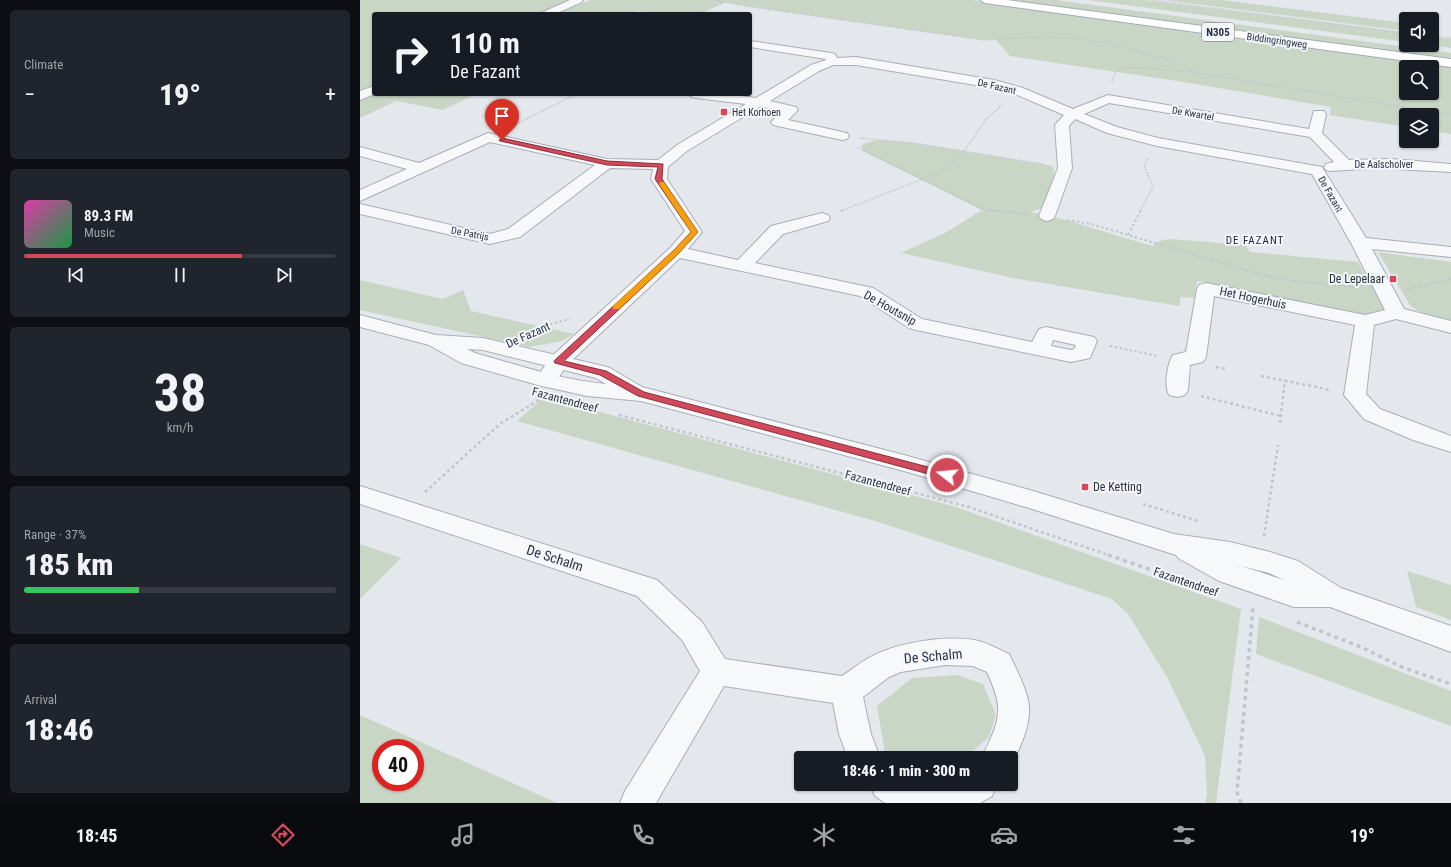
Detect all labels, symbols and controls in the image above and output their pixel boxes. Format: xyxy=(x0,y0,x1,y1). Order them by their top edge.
map controls xyxy=(1399,12,1439,148)
button: sound xyxy=(1399,12,1439,52)
road number: N305 xyxy=(1202,23,1234,41)
text: 110 m xyxy=(450,27,520,60)
icon: right xyxy=(384,28,436,80)
street label: Biddingringweg xyxy=(1246,31,1308,50)
text: Climate xyxy=(24,57,63,72)
button: search xyxy=(1399,60,1439,100)
text: De Fazant xyxy=(450,61,520,82)
text: 19° xyxy=(159,77,201,112)
street label: De Fazant xyxy=(977,77,1017,96)
text: − xyxy=(24,82,35,107)
text: + xyxy=(325,82,336,107)
pin xyxy=(485,99,519,140)
street label: De Kwartel xyxy=(1171,104,1215,123)
icon: arrive xyxy=(491,105,513,127)
marker: Het Korhoen xyxy=(719,107,729,117)
place label: Het Korhoen xyxy=(732,107,781,118)
button: layers xyxy=(1399,108,1439,148)
street label: De Aalscholver xyxy=(1355,159,1413,170)
street label: De Fazant xyxy=(1316,175,1345,214)
text: 89.3 FM xyxy=(84,207,133,225)
street label: De Patrijs xyxy=(450,224,490,243)
text: Music xyxy=(84,225,115,240)
district label: DE FAZANT xyxy=(1226,234,1284,247)
icon: previous xyxy=(65,264,87,286)
icon: pause xyxy=(169,264,191,286)
icon: next xyxy=(273,264,295,286)
place label: De Lepelaar xyxy=(1329,272,1385,286)
marker: De Lepelaar xyxy=(1388,274,1398,284)
street label: Het Hogerhuis xyxy=(1218,284,1288,312)
street label: De Houtsnip xyxy=(861,288,919,328)
street label: De Fazant xyxy=(504,319,553,351)
text: 38 xyxy=(154,363,206,424)
street label: Fazantendreef xyxy=(530,384,600,416)
text: km/h xyxy=(167,420,193,435)
position arrow xyxy=(926,454,968,496)
street label: Fazantendreef xyxy=(843,467,913,499)
place label: De Ketting xyxy=(1093,480,1142,494)
marker: De Ketting xyxy=(1080,482,1090,492)
text: Range · 37% xyxy=(24,527,86,542)
street label: De Schalm xyxy=(525,541,585,575)
text: 185 km xyxy=(24,547,113,582)
street label: Fazantendreef xyxy=(1152,564,1220,600)
street label: De Schalm xyxy=(903,645,963,667)
text: Arrival xyxy=(24,692,57,707)
text: 18:46 xyxy=(24,712,93,747)
speed limit sign: 40 xyxy=(372,739,424,791)
text: 18:46 · 1 min · 300 m xyxy=(842,762,970,780)
icon: directions xyxy=(269,821,297,849)
icon: music xyxy=(449,821,477,849)
icon: phone xyxy=(629,821,657,849)
icon: climate xyxy=(810,821,838,849)
icon: car xyxy=(990,821,1018,849)
icon: filters xyxy=(1170,821,1198,849)
text: 18:45 xyxy=(76,825,117,846)
text: 19° xyxy=(1350,825,1375,846)

